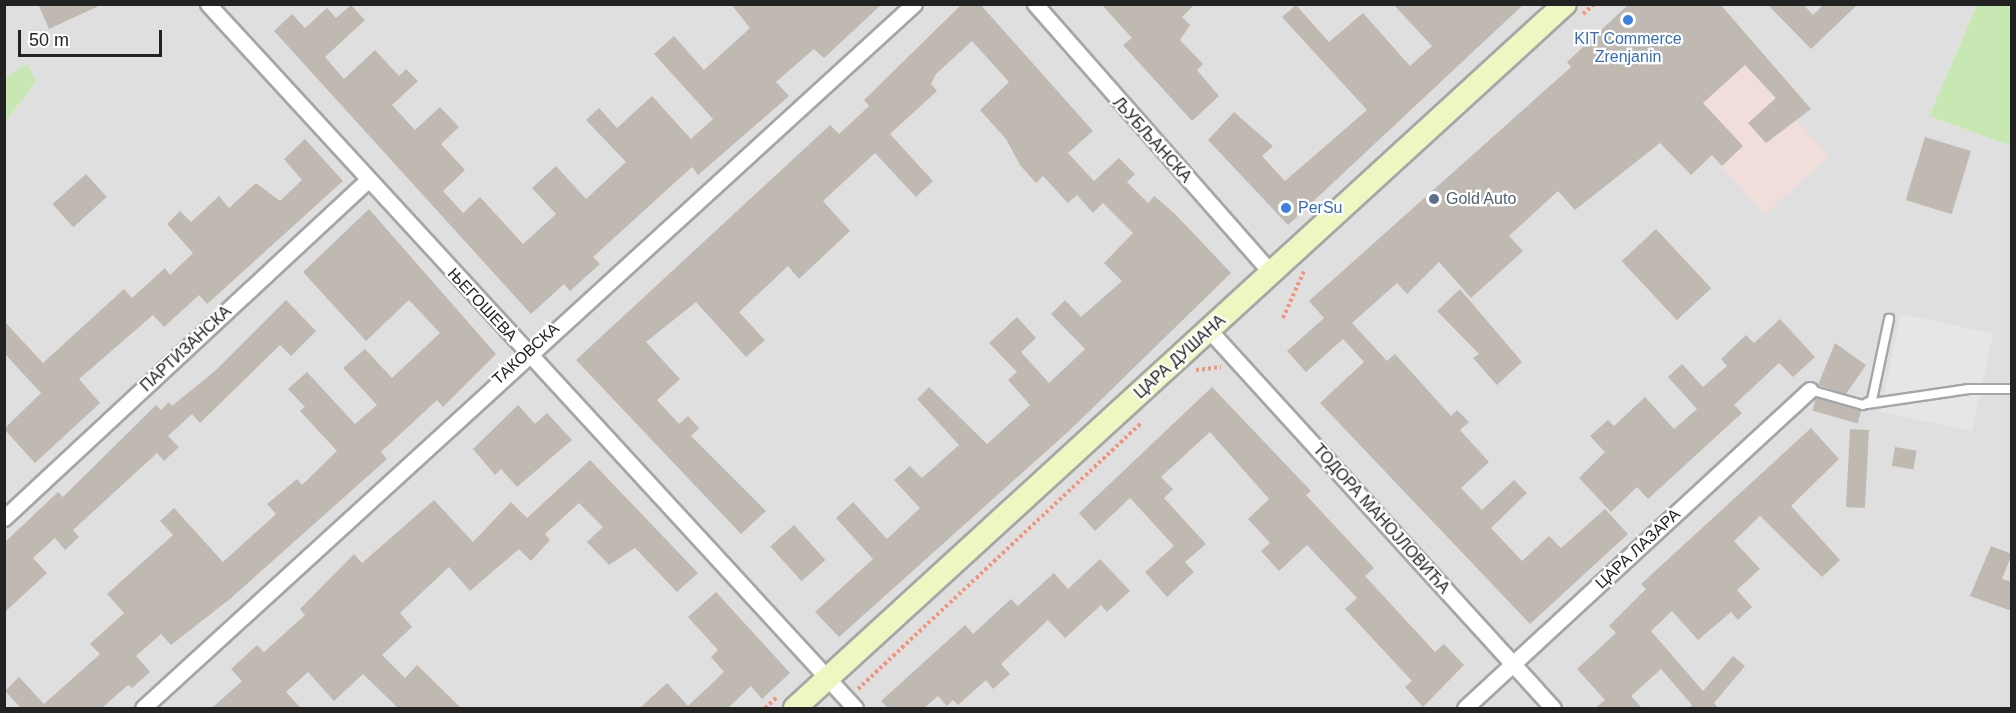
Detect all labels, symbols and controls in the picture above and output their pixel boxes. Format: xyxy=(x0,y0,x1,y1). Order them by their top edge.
marker: KIT Commerce Zrenjanin xyxy=(1621,13,1635,27)
scale bar xyxy=(21,18,165,56)
place label: KIT Commerce Zrenjanin xyxy=(1574,29,1682,67)
text: 50 m xyxy=(29,30,69,50)
street label: ЉУБЉАНСКА xyxy=(1109,93,1195,187)
place label: Gold Auto xyxy=(1446,189,1517,209)
marker: Gold Auto xyxy=(1427,192,1441,206)
place label: PerSu xyxy=(1298,198,1342,218)
marker: PerSu xyxy=(1279,201,1293,215)
street label: ЊЕГОШЕВА xyxy=(443,264,521,346)
street label: ПАРТИЗАНСКА xyxy=(137,302,235,396)
street label: ЦАРА ДУШАНА xyxy=(1130,311,1230,403)
street label: ТАКОВСКА xyxy=(489,319,563,389)
street label: ТОДОРА МАНОЈЛОВИЋА xyxy=(1309,440,1453,598)
street label: ЦАРА ЛАЗАРА xyxy=(1592,505,1684,593)

